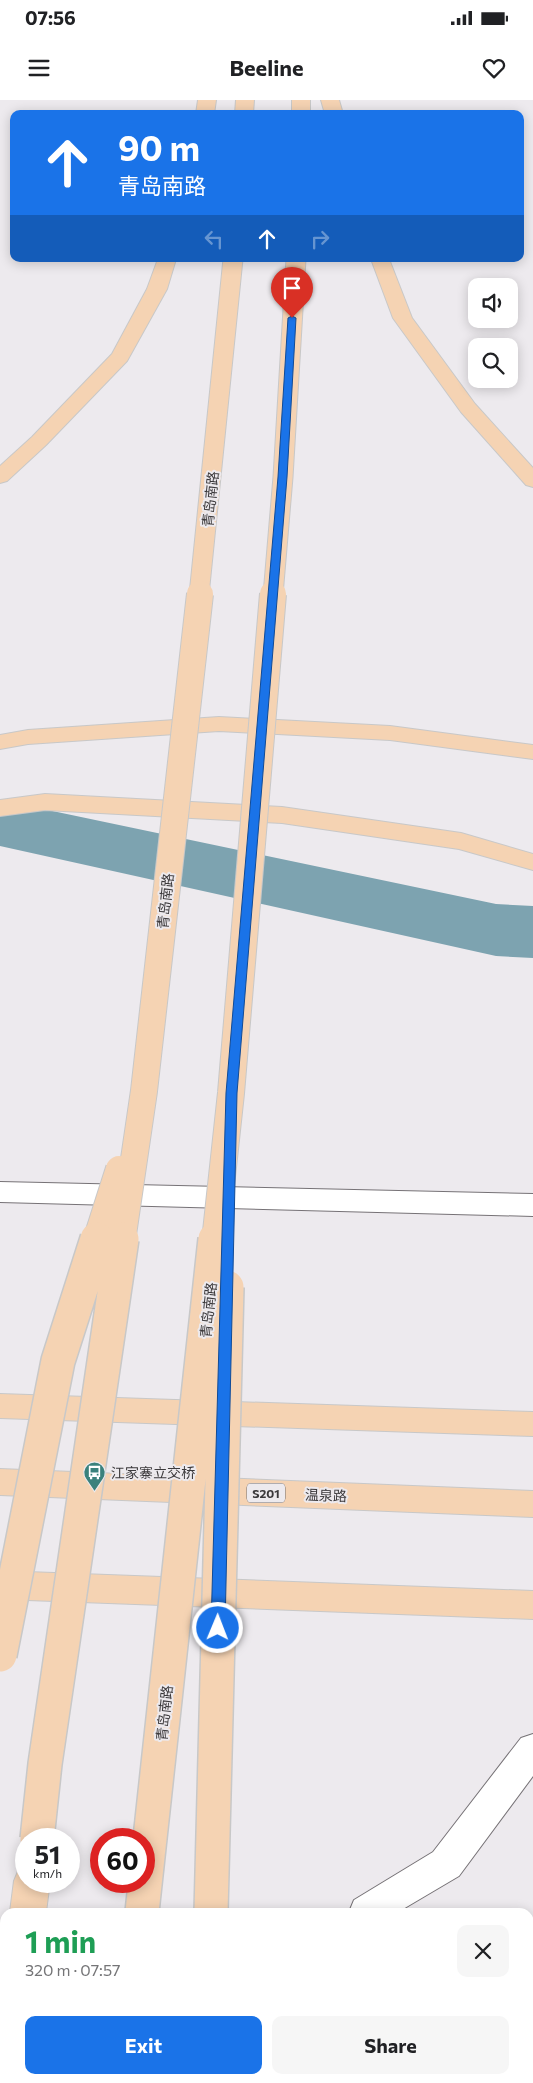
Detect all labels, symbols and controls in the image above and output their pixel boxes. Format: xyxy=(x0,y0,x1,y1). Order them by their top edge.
text: 07:56 xyxy=(25,6,76,29)
icon: menu xyxy=(25,54,53,82)
text: Beeline xyxy=(229,54,304,81)
icon: heart xyxy=(480,54,508,82)
text: 90 m xyxy=(118,125,200,168)
icon: ahead xyxy=(35,130,100,195)
text: 青岛南路 xyxy=(118,172,206,199)
icon: left xyxy=(200,225,228,253)
icon: ahead xyxy=(253,225,281,253)
icon: right xyxy=(306,225,334,253)
pin xyxy=(271,267,313,318)
icon: arrive xyxy=(278,274,306,302)
map controls xyxy=(468,278,518,388)
button: sound xyxy=(468,278,518,328)
button: search xyxy=(468,338,518,388)
street label: 青岛南路 xyxy=(199,470,221,528)
street label: 青岛南路 xyxy=(154,872,176,930)
street label: 青岛南路 xyxy=(197,1281,219,1339)
bus stop icon: 江家寨立交桥 xyxy=(83,1460,107,1491)
place label: 江家寨立交桥 xyxy=(111,1464,195,1481)
road number: S201 xyxy=(247,1484,285,1502)
street label: 温泉路 xyxy=(305,1486,347,1504)
position arrow xyxy=(191,1601,243,1653)
street label: 青岛南路 xyxy=(153,1684,175,1742)
speed limit sign: 60 xyxy=(90,1828,155,1893)
text: 51 xyxy=(35,1839,60,1869)
text: km/h xyxy=(33,1866,62,1880)
text: 1 min xyxy=(25,1922,96,1959)
button: close xyxy=(457,1925,509,1977)
text: 320 m · 07:57 xyxy=(25,1960,121,1979)
button: Exit xyxy=(25,2016,262,2074)
button: Share xyxy=(272,2016,509,2074)

